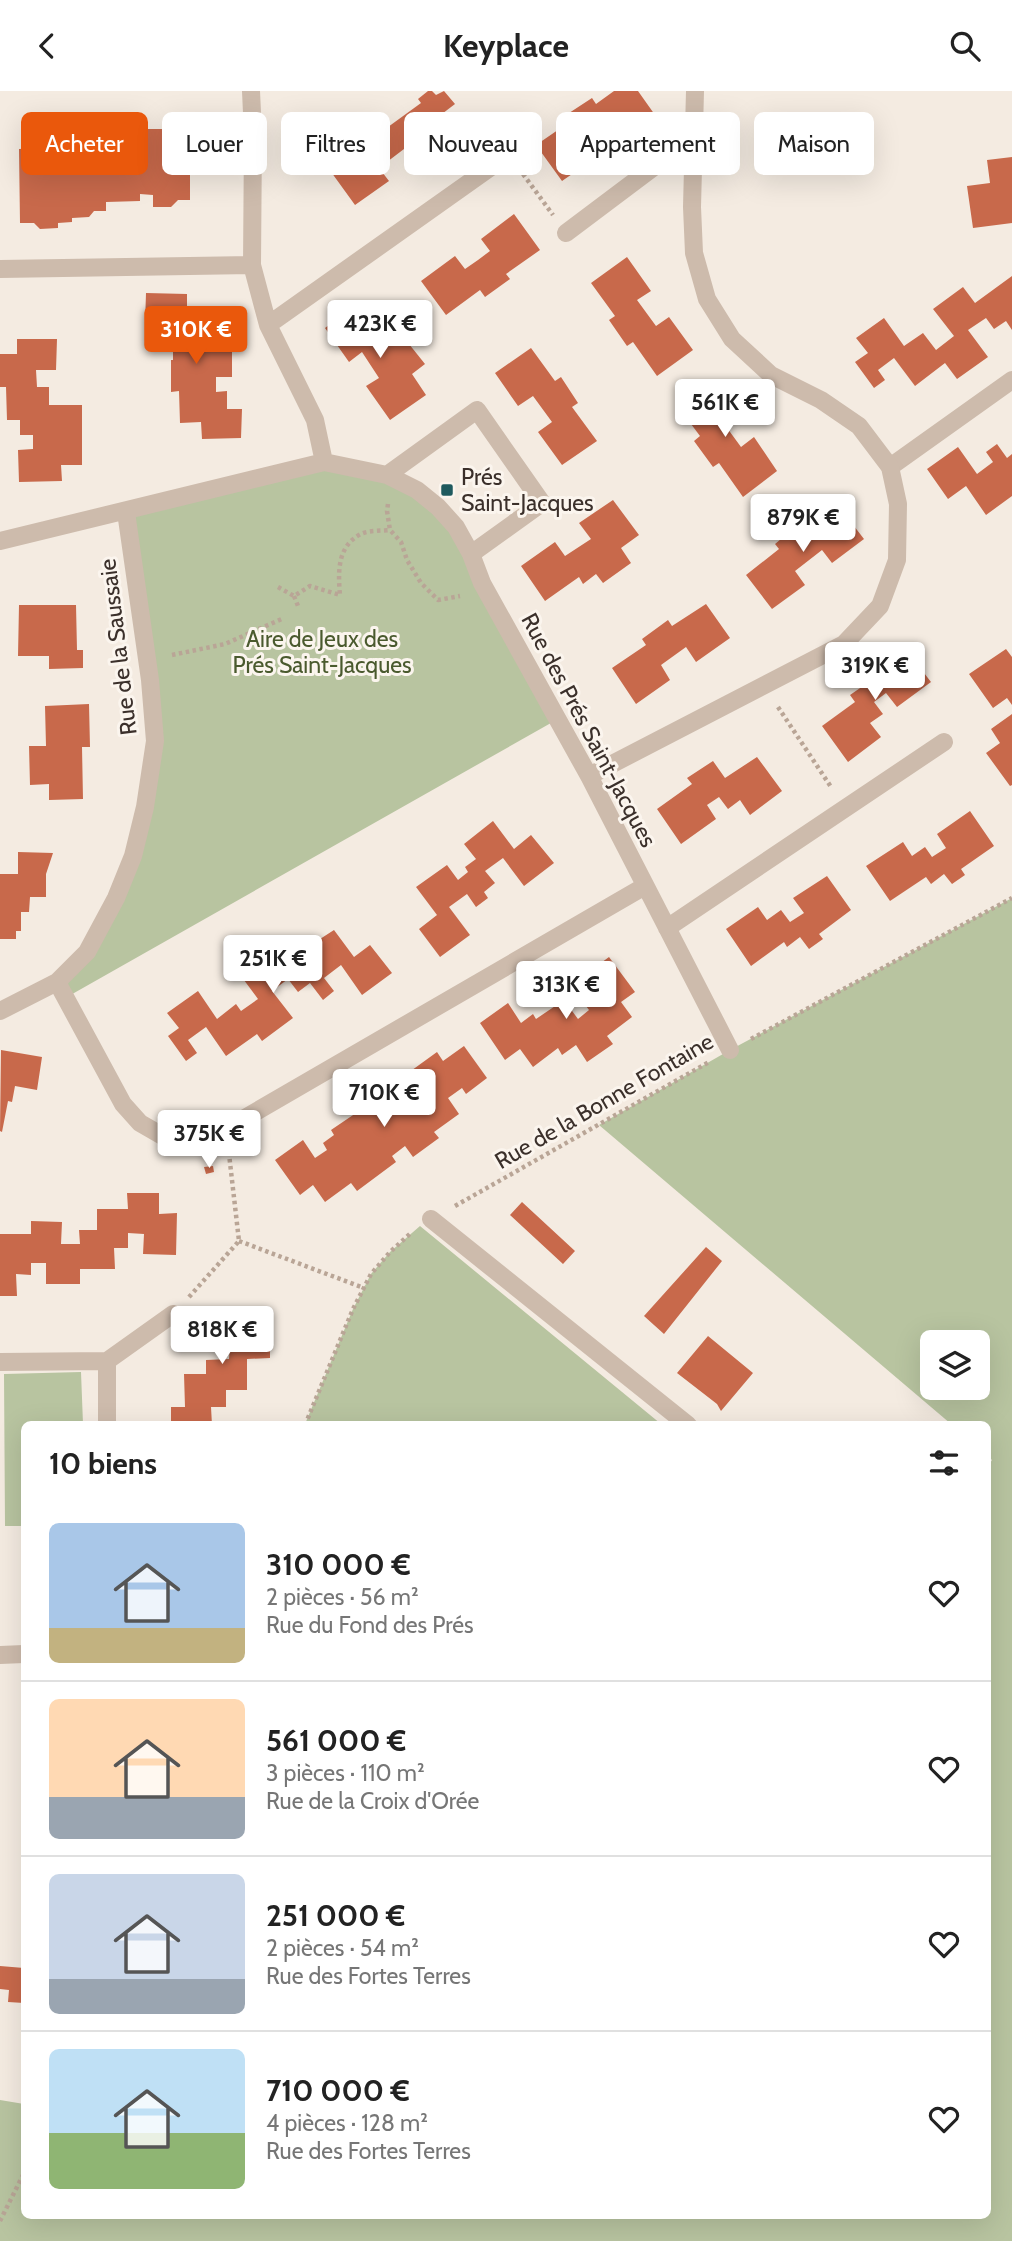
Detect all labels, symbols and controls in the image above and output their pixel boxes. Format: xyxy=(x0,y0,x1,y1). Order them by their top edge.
text: Keyplace xyxy=(443,26,569,65)
icon: back xyxy=(28,27,66,65)
icon: search xyxy=(946,27,984,65)
chip: Acheter xyxy=(21,112,148,175)
chip: Louer xyxy=(162,112,267,175)
chip: Filtres xyxy=(281,112,390,175)
chip: Nouveau xyxy=(404,112,542,175)
chip: Appartement xyxy=(556,112,740,175)
chip: Maison xyxy=(754,112,874,175)
pin: 423K € xyxy=(323,301,437,360)
pin: 310K € xyxy=(139,307,253,366)
text: 423K € xyxy=(343,309,417,337)
text: 310K € xyxy=(160,315,232,343)
pin: 561K € xyxy=(668,379,782,439)
text: 561K € xyxy=(691,388,759,416)
place label: Prés Saint-Jacques xyxy=(461,463,594,517)
marker: Prés Saint-Jacques xyxy=(439,482,455,498)
pin: 879K € xyxy=(746,495,860,554)
text: 879K € xyxy=(767,503,839,531)
street label: Rue de la Saussaie xyxy=(93,557,143,737)
street label: Rue des Prés Saint-Jacques xyxy=(515,608,663,852)
park label: Aire de Jeux des Prés Saint-Jacques xyxy=(232,625,412,679)
pin: 319K € xyxy=(818,643,932,702)
text: 319K € xyxy=(841,651,909,679)
pin: 251K € xyxy=(216,935,330,995)
text: 251K € xyxy=(239,944,307,972)
pin: 313K € xyxy=(509,961,623,1021)
text: 313K € xyxy=(532,970,600,998)
street label: Rue de la Bonne Fontaine xyxy=(490,1027,718,1175)
pin: 710K € xyxy=(327,1069,441,1129)
text: 710K € xyxy=(349,1078,419,1106)
pin: 375K € xyxy=(152,1111,266,1170)
text: 375K € xyxy=(174,1119,244,1147)
pin: 818K € xyxy=(165,1307,279,1366)
text: 818K € xyxy=(187,1315,257,1343)
map controls xyxy=(920,1330,990,1400)
button: layers xyxy=(920,1330,990,1400)
icon: filters xyxy=(925,1444,963,1482)
text: 10 biens xyxy=(49,1445,157,1482)
text: 310 000 € xyxy=(266,1546,411,1583)
icon: home xyxy=(105,1551,189,1635)
icon: heart xyxy=(925,1574,963,1612)
text: 2 pièces · 56 m² xyxy=(266,1583,419,1611)
text: Rue du Fond des Prés xyxy=(266,1611,474,1639)
text: 561 000 € xyxy=(266,1722,406,1759)
icon: home xyxy=(105,1727,189,1811)
icon: heart xyxy=(925,1750,963,1788)
text: 3 pièces · 110 m² xyxy=(266,1759,425,1787)
text: Rue de la Croix d'Orée xyxy=(266,1787,479,1815)
text: 251 000 € xyxy=(266,1897,405,1934)
icon: home xyxy=(105,1902,189,1986)
icon: heart xyxy=(925,1925,963,1963)
text: 2 pièces · 54 m² xyxy=(266,1934,419,1962)
text: Rue des Fortes Terres xyxy=(266,1962,471,1990)
text: 710 000 € xyxy=(266,2072,410,2109)
icon: home xyxy=(105,2077,189,2161)
icon: heart xyxy=(925,2100,963,2138)
text: 4 pièces · 128 m² xyxy=(266,2109,428,2137)
text: Rue des Fortes Terres xyxy=(266,2137,471,2165)

